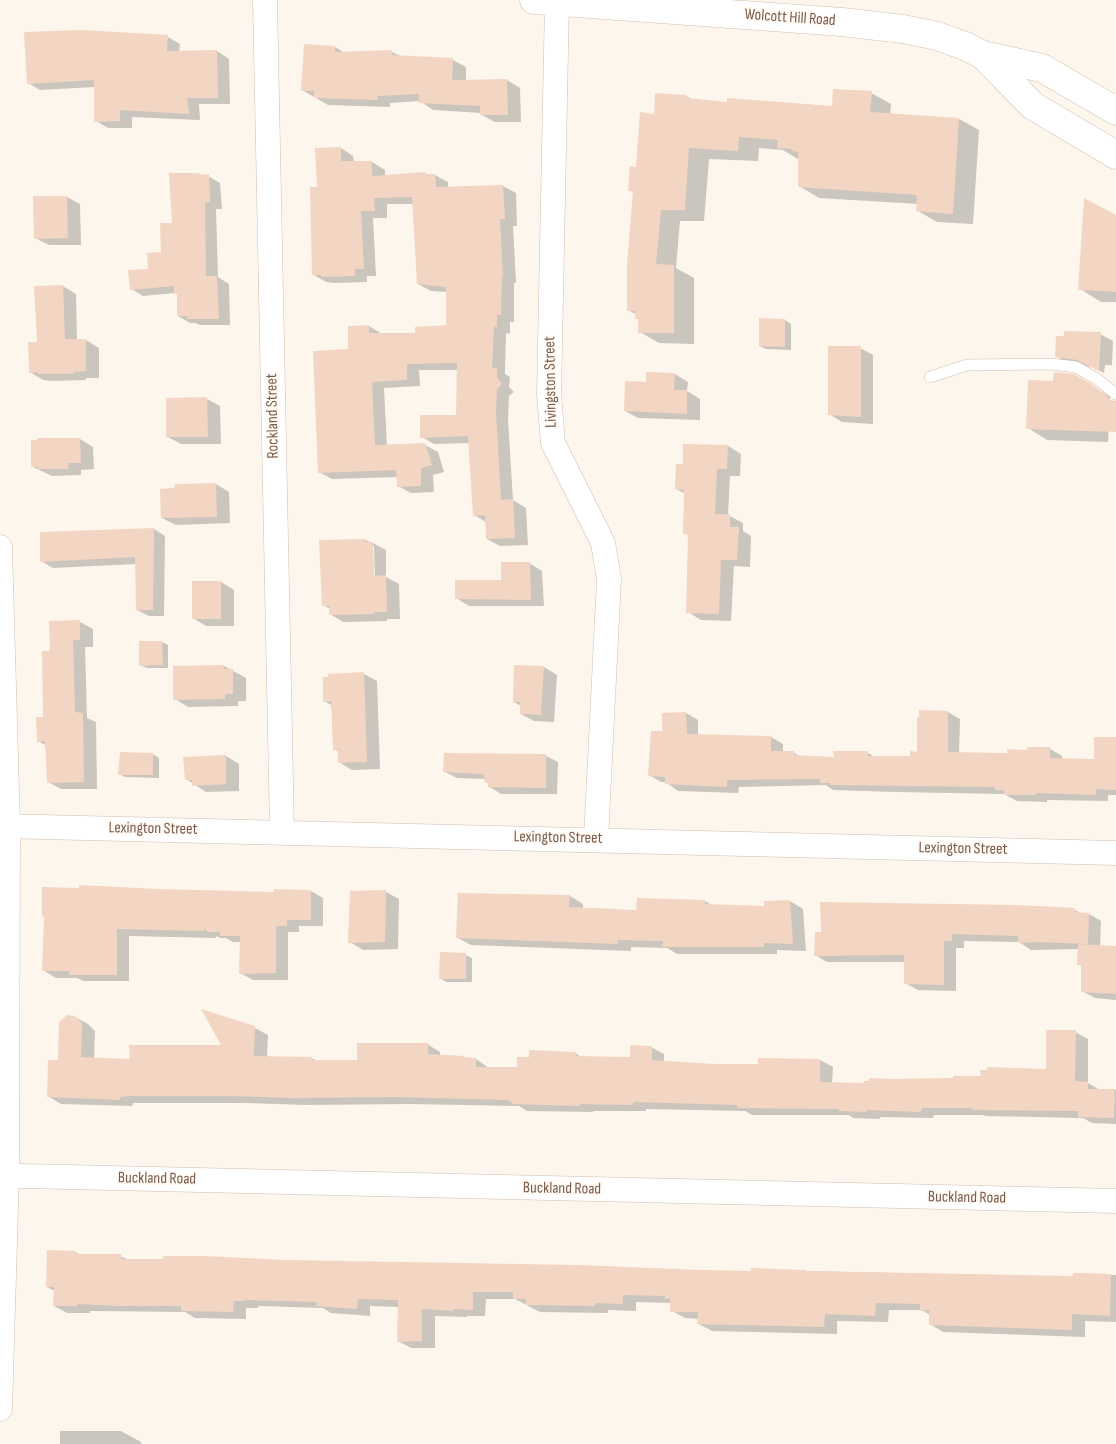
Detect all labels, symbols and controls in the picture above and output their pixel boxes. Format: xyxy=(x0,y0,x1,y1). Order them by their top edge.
street label: Wolcott Hill Road xyxy=(744,5,836,31)
street label: Livingston Street xyxy=(541,336,561,428)
street label: Rockland Street xyxy=(263,373,283,459)
street label: Lexington Street xyxy=(108,819,198,839)
street label: Lexington Street xyxy=(513,828,603,848)
street label: Lexington Street xyxy=(918,839,1008,859)
street label: Buckland Road xyxy=(118,1169,196,1189)
street label: Buckland Road xyxy=(523,1179,601,1199)
street label: Buckland Road xyxy=(928,1188,1006,1208)

